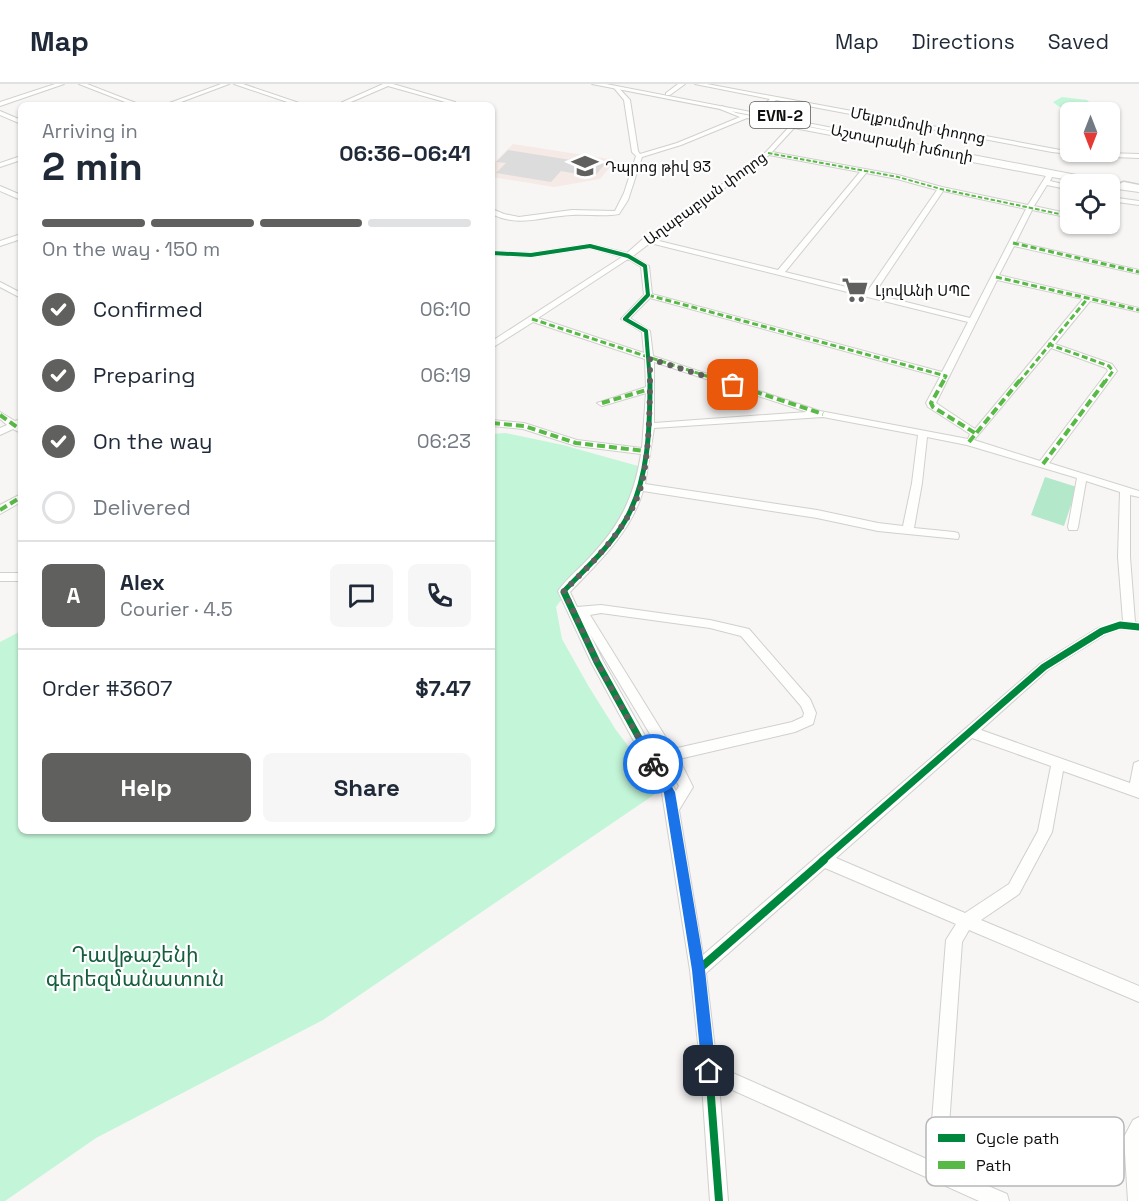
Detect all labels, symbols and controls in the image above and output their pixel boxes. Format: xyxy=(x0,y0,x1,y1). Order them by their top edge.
text: Map xyxy=(30,23,89,59)
text: Map xyxy=(835,28,879,55)
text: Directions xyxy=(912,28,1015,55)
text: Saved xyxy=(1048,28,1109,55)
road number: EVN-2 xyxy=(750,102,810,128)
north arrow xyxy=(1060,102,1120,162)
map controls xyxy=(1060,102,1120,234)
street label: Մելքումովի փողոց xyxy=(849,103,987,147)
text: Arriving in xyxy=(42,118,138,144)
street label: Աշտարակի խճուղի xyxy=(829,120,975,166)
text: 06:36–06:41 xyxy=(339,139,471,167)
text: 2 min xyxy=(42,142,143,191)
street label: Աղաբաբյան փողոց xyxy=(640,147,770,249)
school or university icon: Դպրոց թիվ 93 xyxy=(570,151,600,181)
place label: Դպրոց թիվ 93 xyxy=(605,157,711,176)
button: locate xyxy=(1060,174,1120,234)
text: On the way · 150 m xyxy=(42,236,220,262)
supermarket icon: ԼյովԱնի ՍՊԸ xyxy=(840,275,870,305)
place label: ԼյովԱնի ՍՊԸ xyxy=(875,281,971,300)
icon: check xyxy=(42,293,75,326)
text: Confirmed xyxy=(93,295,203,323)
text: 06:10 xyxy=(420,296,471,322)
icon: check xyxy=(42,359,75,392)
pin xyxy=(707,359,758,410)
text: Preparing xyxy=(93,361,195,389)
text: 06:19 xyxy=(420,362,471,388)
icon: bag xyxy=(716,368,749,401)
icon: check xyxy=(42,425,75,458)
text: On the way xyxy=(93,427,212,455)
text: 06:23 xyxy=(417,428,471,454)
text: Delivered xyxy=(93,493,191,521)
button: chat xyxy=(330,564,393,627)
button: phone xyxy=(408,564,471,627)
text: Alex xyxy=(120,568,165,596)
text: A xyxy=(67,581,80,609)
text: Courier · 4.5 xyxy=(120,596,233,622)
text: Order #3607 xyxy=(42,674,172,702)
text: $7.47 xyxy=(415,674,471,702)
courier xyxy=(623,734,683,794)
icon: bike xyxy=(637,748,670,781)
button: Help xyxy=(42,753,251,822)
button: Share xyxy=(263,753,471,822)
park label: Դավթաշենի գերեզմանատուն xyxy=(46,941,224,992)
pin xyxy=(683,1045,734,1096)
icon: home xyxy=(692,1054,725,1087)
legend xyxy=(926,1117,1124,1186)
text: Cycle path xyxy=(976,1128,1059,1149)
text: Path xyxy=(976,1155,1011,1176)

